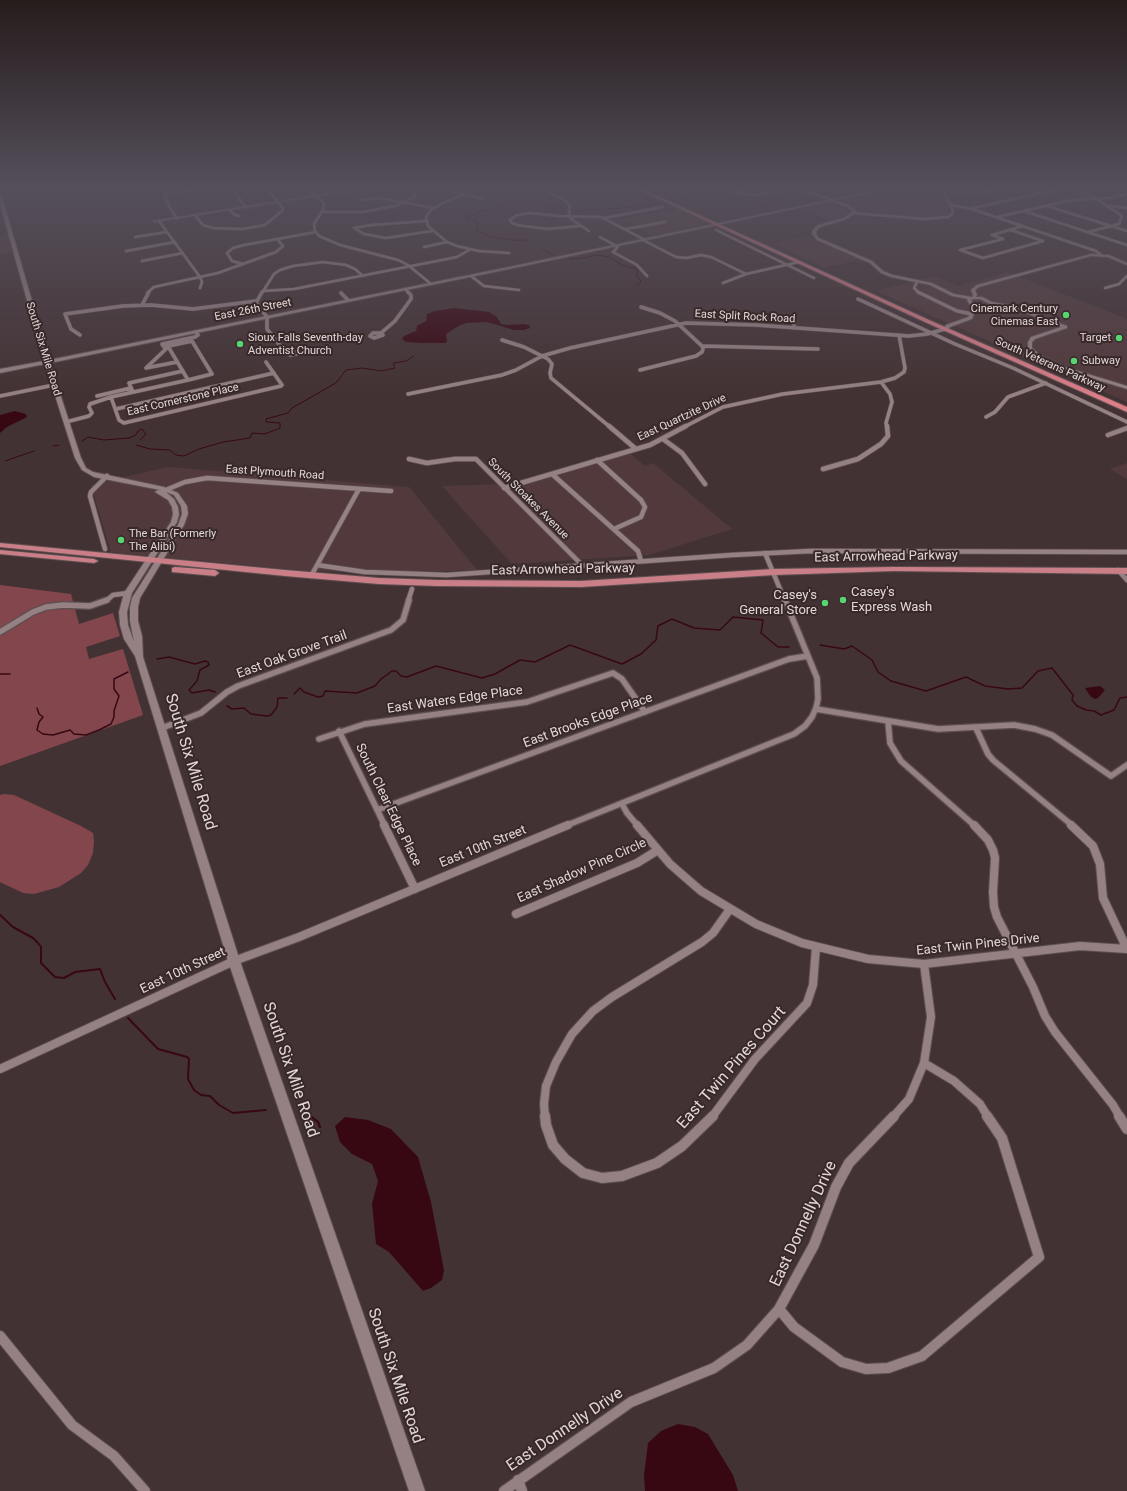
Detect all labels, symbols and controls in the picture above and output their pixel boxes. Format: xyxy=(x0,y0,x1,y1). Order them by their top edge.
street label: East 26th Street xyxy=(213,296,293,324)
street label: South Six Mile Road xyxy=(22,300,64,398)
place label: Cinemark Century Cinemas East xyxy=(971,302,1058,328)
street label: East Split Rock Road xyxy=(694,308,796,326)
marker: Cinemark Century Cinemas East xyxy=(1061,310,1071,320)
place label: Sioux Falls Seventh-day Adventist Church xyxy=(248,331,363,357)
place label: Target xyxy=(1080,331,1111,345)
marker: Target xyxy=(1114,333,1124,343)
street label: South Veterans Parkway xyxy=(993,335,1107,395)
marker: Sioux Falls Seventh-day Adventist Church xyxy=(235,339,245,349)
place label: Subway xyxy=(1082,354,1120,368)
marker: Subway xyxy=(1069,356,1079,366)
street label: East Cornerstone Place xyxy=(126,381,240,419)
street label: East Quartzite Drive xyxy=(636,392,728,444)
street label: South Stoakes Avenue xyxy=(485,456,571,542)
street label: East Plymouth Road xyxy=(225,463,325,483)
place label: The Bar (Formerly The Alibi) xyxy=(129,527,216,553)
marker: The Bar (Formerly The Alibi) xyxy=(116,535,126,545)
street label: East Arrowhead Parkway xyxy=(814,548,958,566)
street label: East Arrowhead Parkway xyxy=(491,561,635,579)
place label: Casey's Express Wash xyxy=(851,585,932,616)
place label: Casey's General Store xyxy=(739,588,817,619)
marker: Casey's Express Wash xyxy=(838,595,848,605)
marker: Casey's General Store xyxy=(820,598,830,608)
street label: East Oak Grove Trail xyxy=(235,628,349,682)
street label: East Waters Edge Place xyxy=(386,683,524,717)
street label: East Brooks Edge Place xyxy=(521,690,655,752)
street label: South Six Mile Road xyxy=(160,691,220,833)
street label: South Clear Edge Place xyxy=(352,741,424,869)
street label: East 10th Street xyxy=(437,822,529,872)
street label: East Shadow Pine Circle xyxy=(515,835,649,907)
street label: East Twin Pines Drive xyxy=(916,931,1040,959)
street label: East 10th Street xyxy=(138,944,228,998)
street label: South Six Mile Road xyxy=(258,1000,322,1140)
street label: East Twin Pines Court xyxy=(674,1003,790,1133)
street label: East Donnelly Drive xyxy=(766,1158,842,1290)
street label: South Six Mile Road xyxy=(363,1306,427,1446)
street label: East Donnelly Drive xyxy=(503,1384,627,1476)

